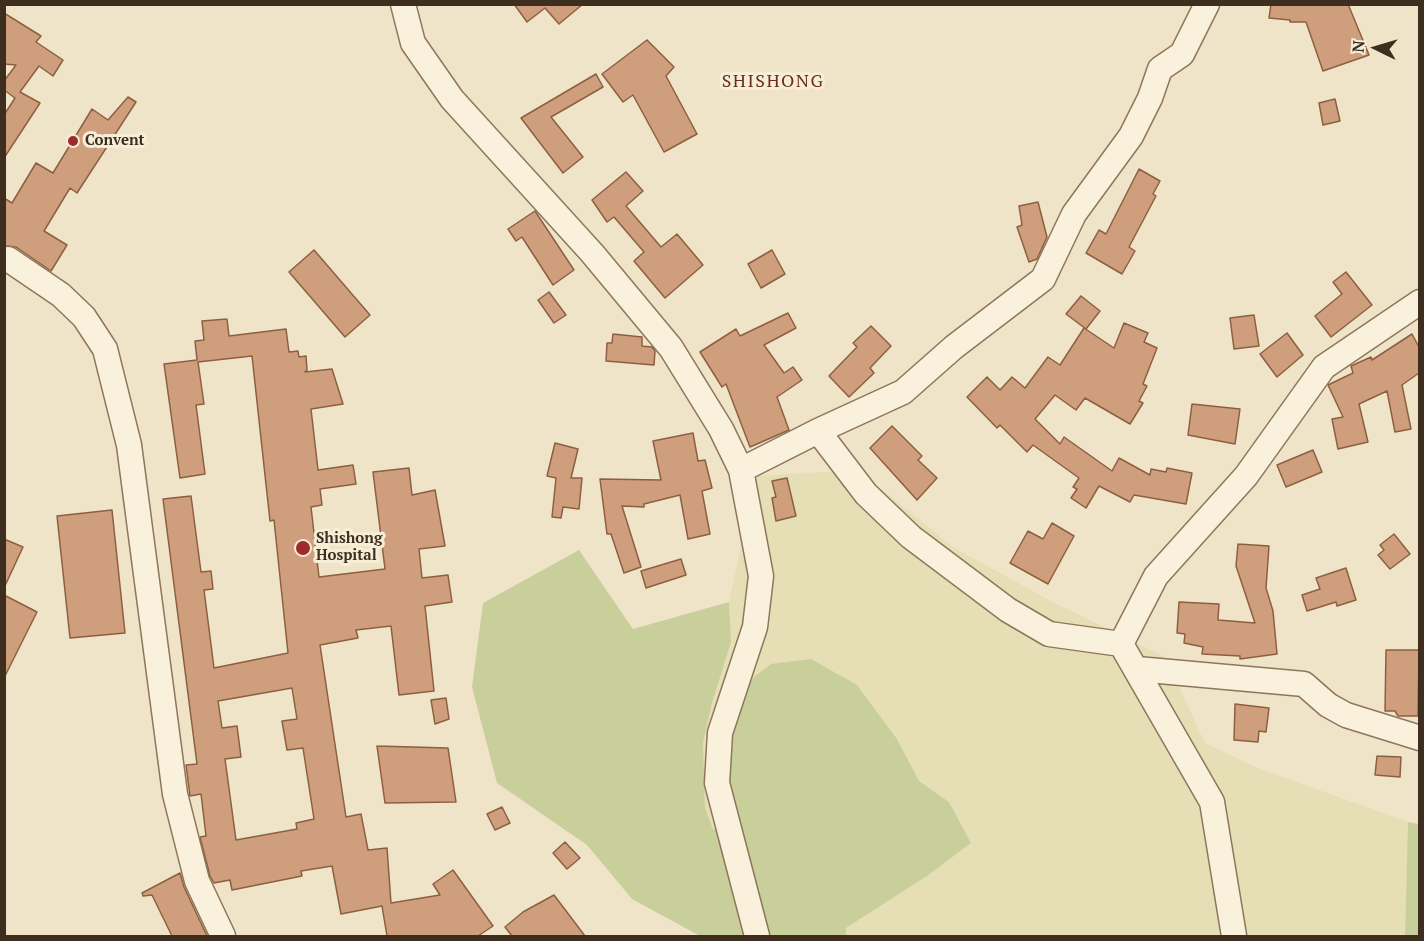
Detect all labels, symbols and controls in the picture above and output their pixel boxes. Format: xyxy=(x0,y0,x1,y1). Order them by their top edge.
north arrow xyxy=(1346,18,1406,78)
text: N xyxy=(1347,39,1370,53)
district label: SHISHONG xyxy=(722,71,824,93)
place label: Convent xyxy=(85,132,145,150)
marker: Convent xyxy=(66,134,80,148)
place label: Shishong Hospital xyxy=(316,530,382,565)
marker: Shishong Hospital xyxy=(294,539,312,557)

